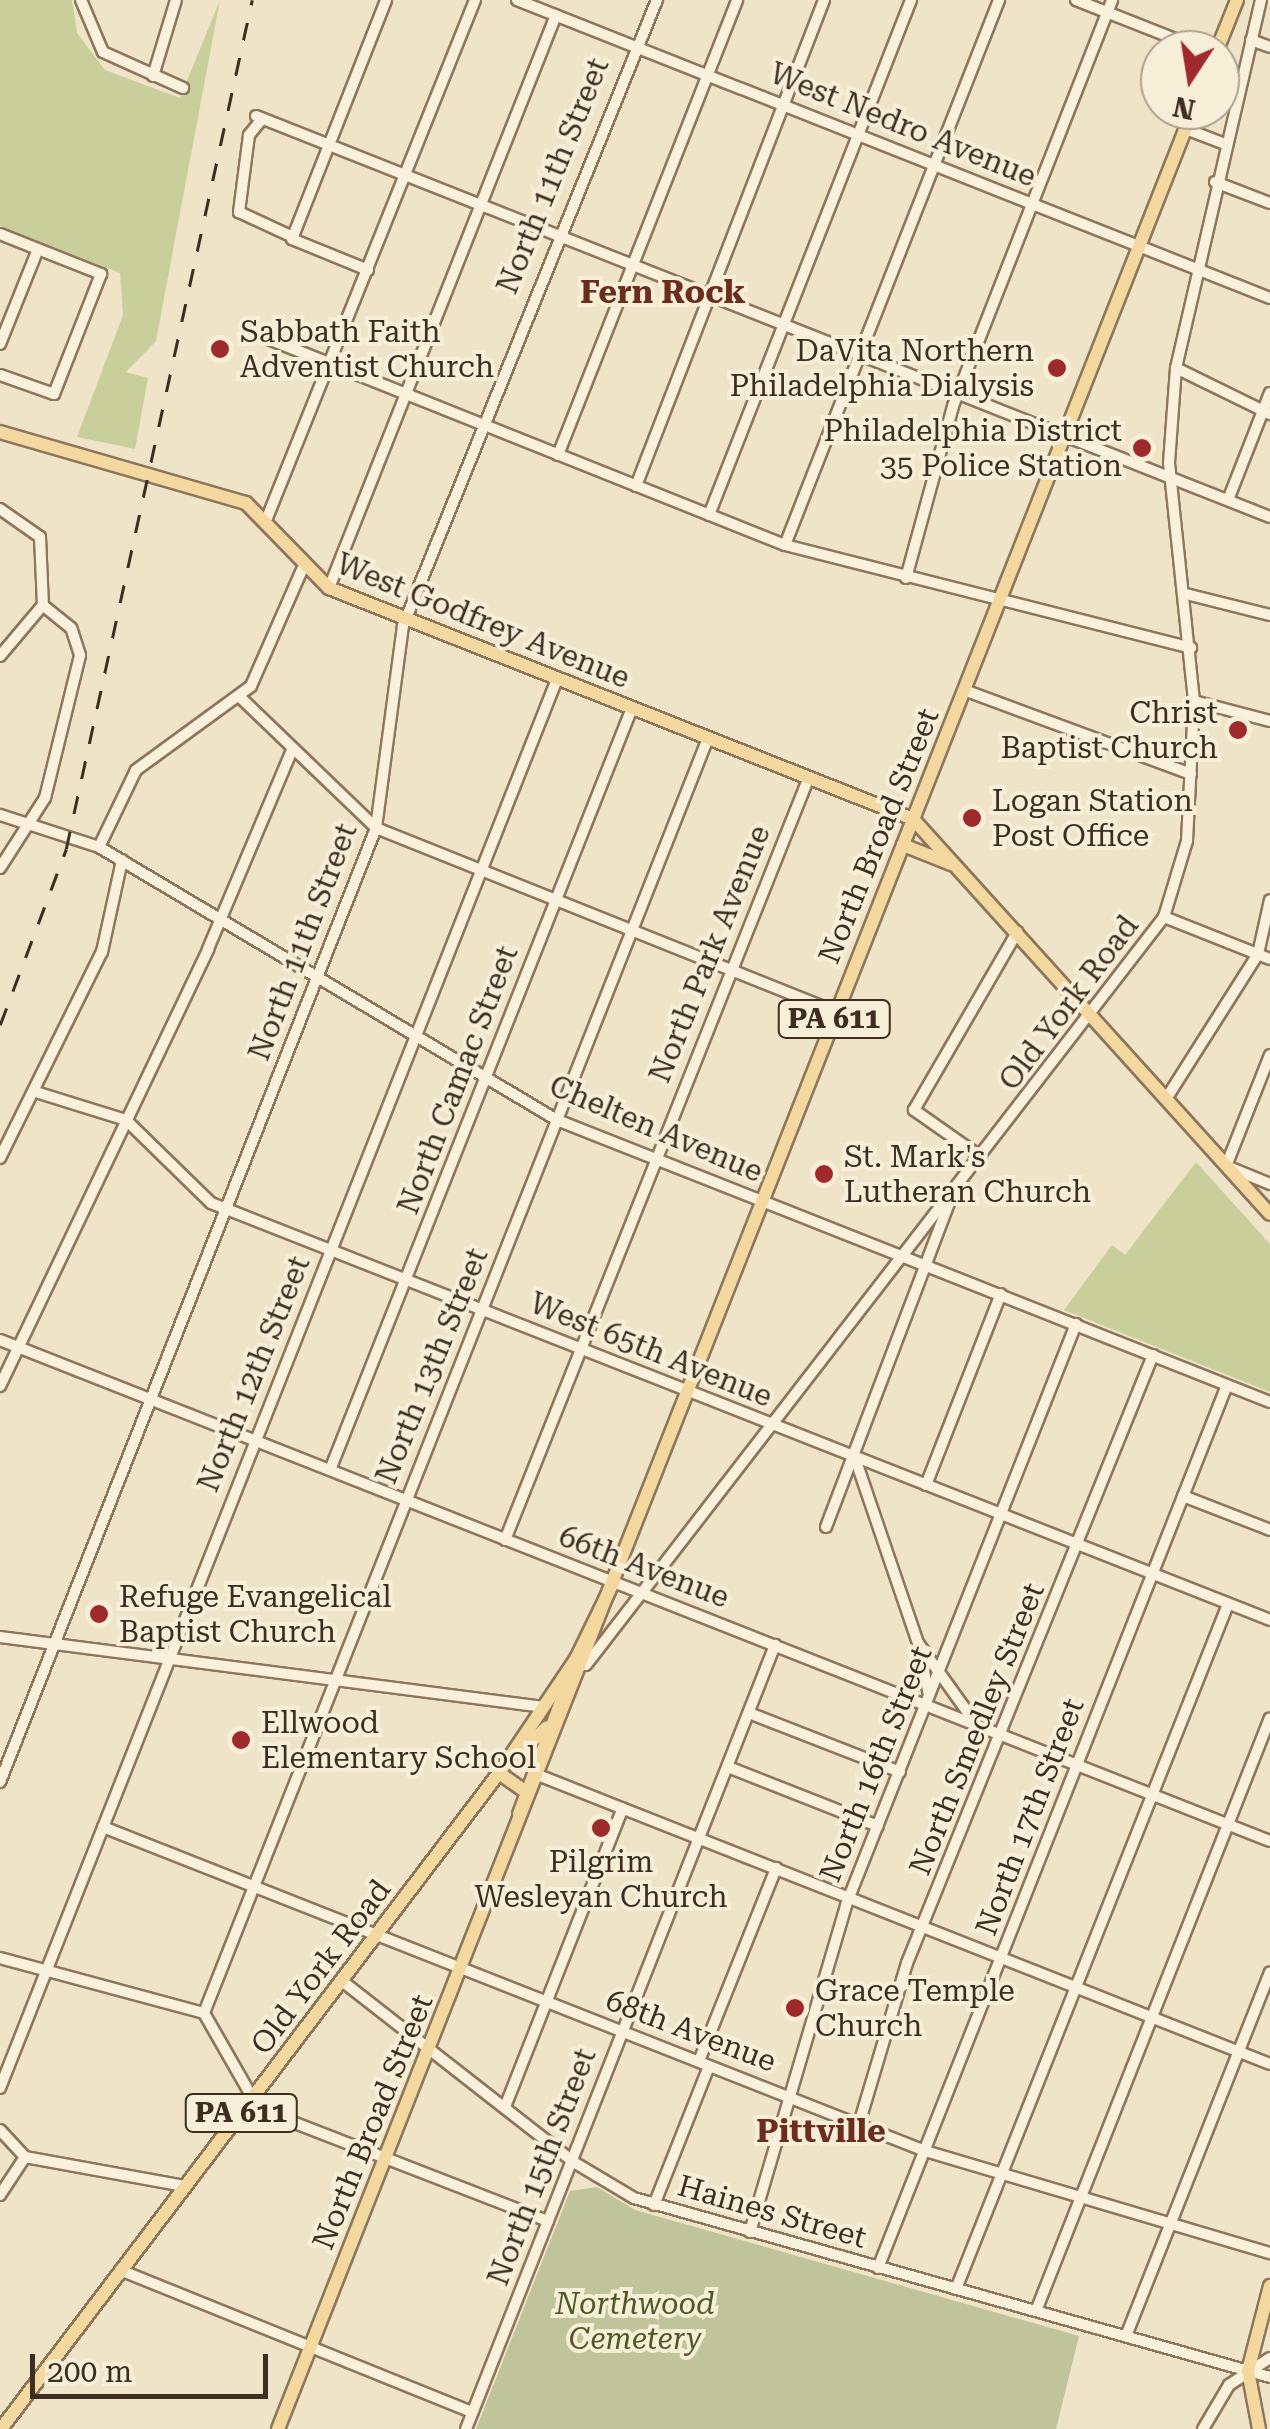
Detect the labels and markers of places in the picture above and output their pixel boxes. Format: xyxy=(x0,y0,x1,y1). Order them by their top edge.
place label: Sabbath Faith Adventist Church xyxy=(240,314,494,384)
place label: DaVita Northern Philadelphia Dialysis xyxy=(730,333,1034,404)
marker: Sabbath Faith Adventist Church xyxy=(209,338,231,360)
marker: DaVita Northern Philadelphia Dialysis xyxy=(1044,355,1070,381)
place label: Philadelphia District 35 Police Station xyxy=(823,413,1122,484)
marker: Philadelphia District 35 Police Station xyxy=(1131,437,1153,459)
place label: Christ Baptist Church xyxy=(1001,695,1218,766)
marker: Christ Baptist Church xyxy=(1227,719,1249,741)
place label: Logan Station Post Office xyxy=(992,783,1193,854)
marker: Logan Station Post Office xyxy=(961,807,983,829)
place label: St. Mark's Lutheran Church xyxy=(844,1139,1091,1210)
marker: St. Mark's Lutheran Church xyxy=(813,1163,835,1185)
place label: Refuge Evangelical Baptist Church xyxy=(119,1579,391,1650)
marker: Refuge Evangelical Baptist Church xyxy=(88,1603,110,1625)
place label: Ellwood Elementary School xyxy=(261,1705,536,1776)
marker: Ellwood Elementary School xyxy=(230,1729,252,1751)
marker: Pilgrim Wesleyan Church xyxy=(590,1817,612,1839)
place label: Pilgrim Wesleyan Church xyxy=(474,1844,728,1914)
place label: Grace Temple Church xyxy=(815,1973,1015,2044)
marker: Grace Temple Church xyxy=(784,1997,806,2019)

